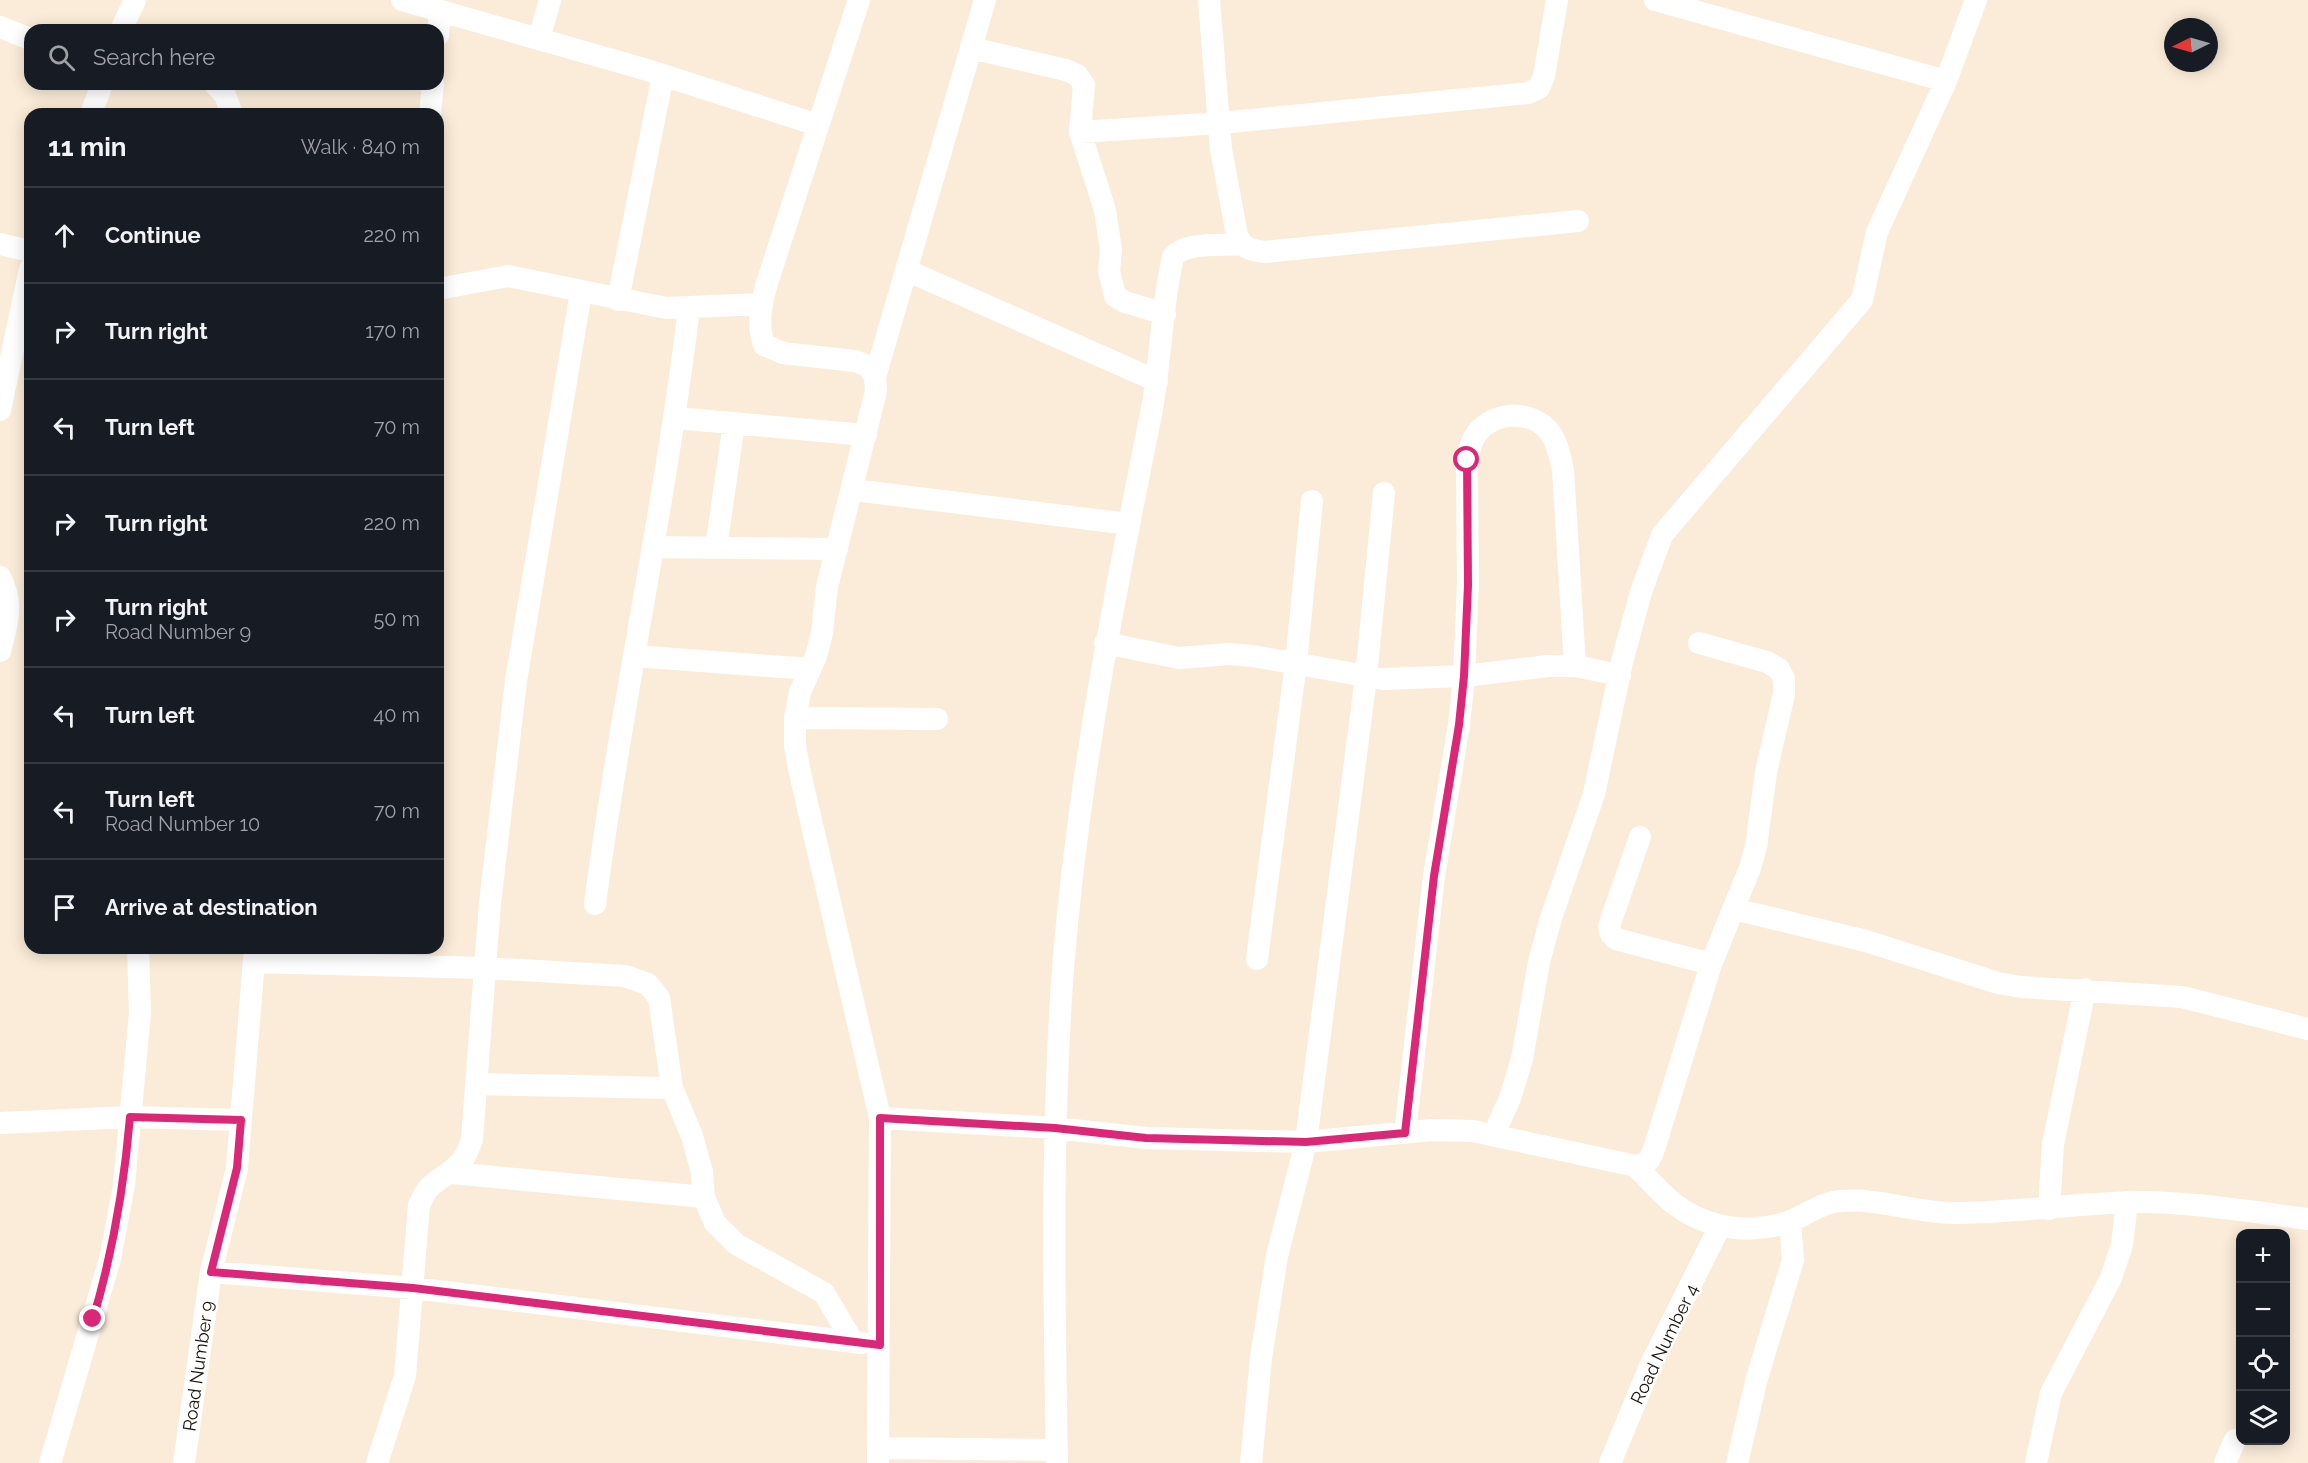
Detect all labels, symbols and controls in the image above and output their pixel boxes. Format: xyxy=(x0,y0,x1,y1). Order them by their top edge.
north arrow xyxy=(2164,18,2218,72)
search box xyxy=(24,24,444,90)
icon: search xyxy=(45,41,78,74)
text: Search here xyxy=(93,44,215,70)
text: 11 min xyxy=(48,132,126,162)
text: Walk · 840 m xyxy=(301,135,420,159)
icon: ahead xyxy=(48,219,81,252)
text: Continue xyxy=(105,222,201,248)
text: 220 m xyxy=(363,223,420,247)
icon: right xyxy=(48,315,81,348)
text: Turn right xyxy=(105,318,208,344)
text: 170 m xyxy=(365,319,420,343)
icon: left xyxy=(48,411,81,444)
text: Turn left xyxy=(105,414,195,440)
text: 70 m xyxy=(374,415,420,439)
route start xyxy=(1453,446,1479,472)
icon: right xyxy=(48,507,81,540)
text: Turn right xyxy=(105,510,208,536)
text: 220 m xyxy=(363,511,420,535)
text: Turn right xyxy=(105,594,208,620)
icon: right xyxy=(48,603,81,636)
text: 50 m xyxy=(373,607,420,631)
text: Road Number 9 xyxy=(105,620,251,644)
icon: left xyxy=(48,699,81,732)
text: Turn left xyxy=(105,702,195,728)
text: 40 m xyxy=(373,703,420,727)
text: Turn left xyxy=(105,786,195,812)
icon: left xyxy=(48,795,81,828)
text: 70 m xyxy=(374,799,420,823)
text: Road Number 10 xyxy=(105,812,260,836)
icon: arrive xyxy=(48,891,81,924)
text: Arrive at destination xyxy=(105,894,318,920)
map controls xyxy=(2236,1229,2290,1445)
button: + xyxy=(2236,1229,2290,1283)
street label: Road Number 4 xyxy=(1626,1280,1702,1407)
button: − xyxy=(2236,1283,2290,1337)
street label: Road Number 9 xyxy=(178,1299,218,1433)
route end xyxy=(79,1305,105,1331)
button: locate xyxy=(2236,1337,2290,1391)
button: layers xyxy=(2236,1391,2290,1445)

